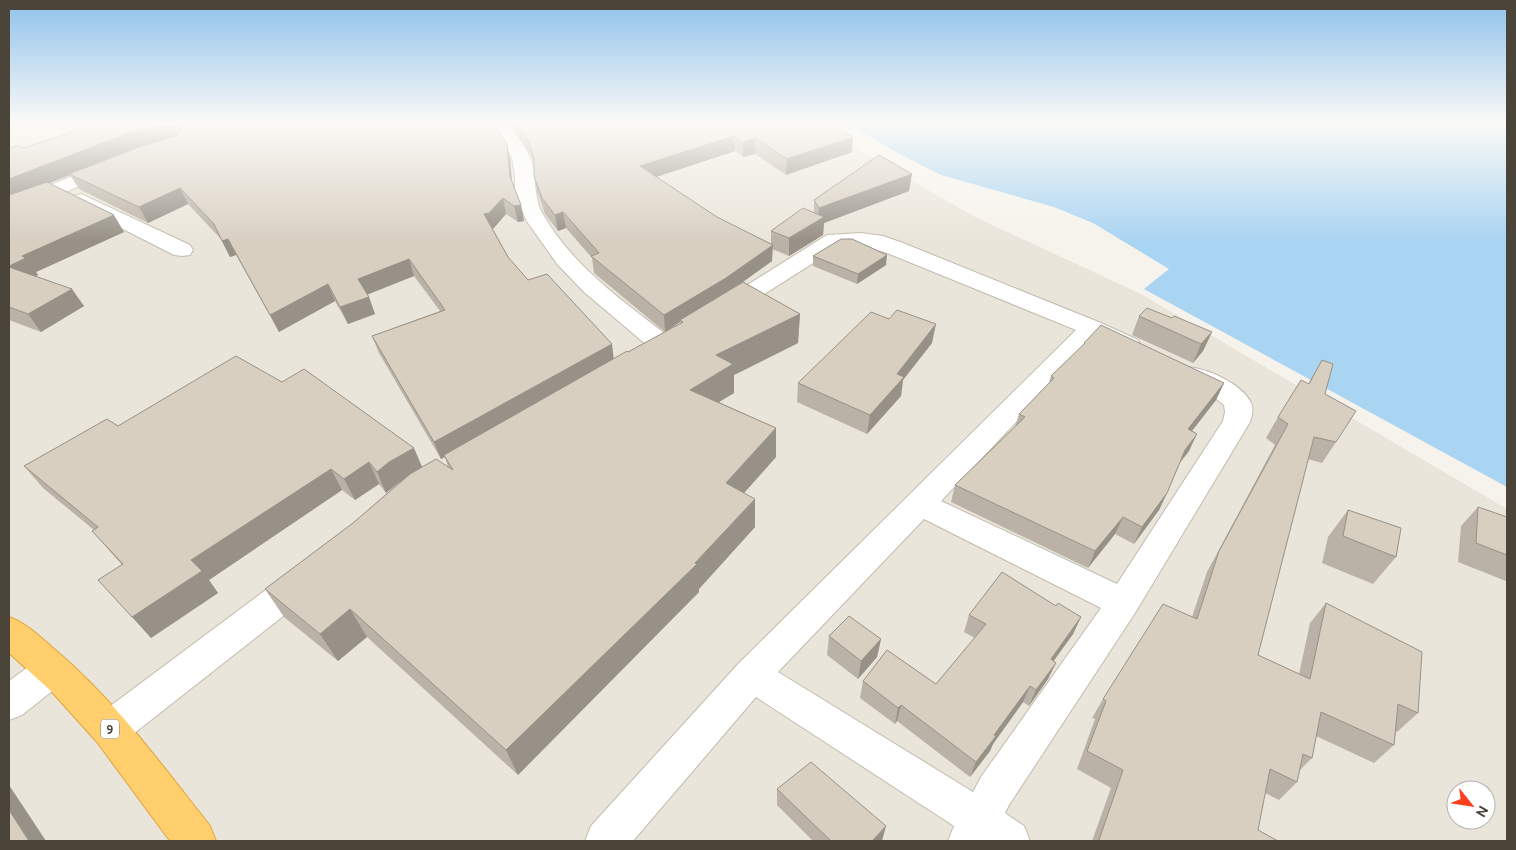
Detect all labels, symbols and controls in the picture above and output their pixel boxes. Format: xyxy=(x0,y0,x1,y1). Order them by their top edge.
road number: 9 xyxy=(101,720,119,739)
north arrow xyxy=(1446,780,1496,830)
text: N xyxy=(1473,803,1492,820)

